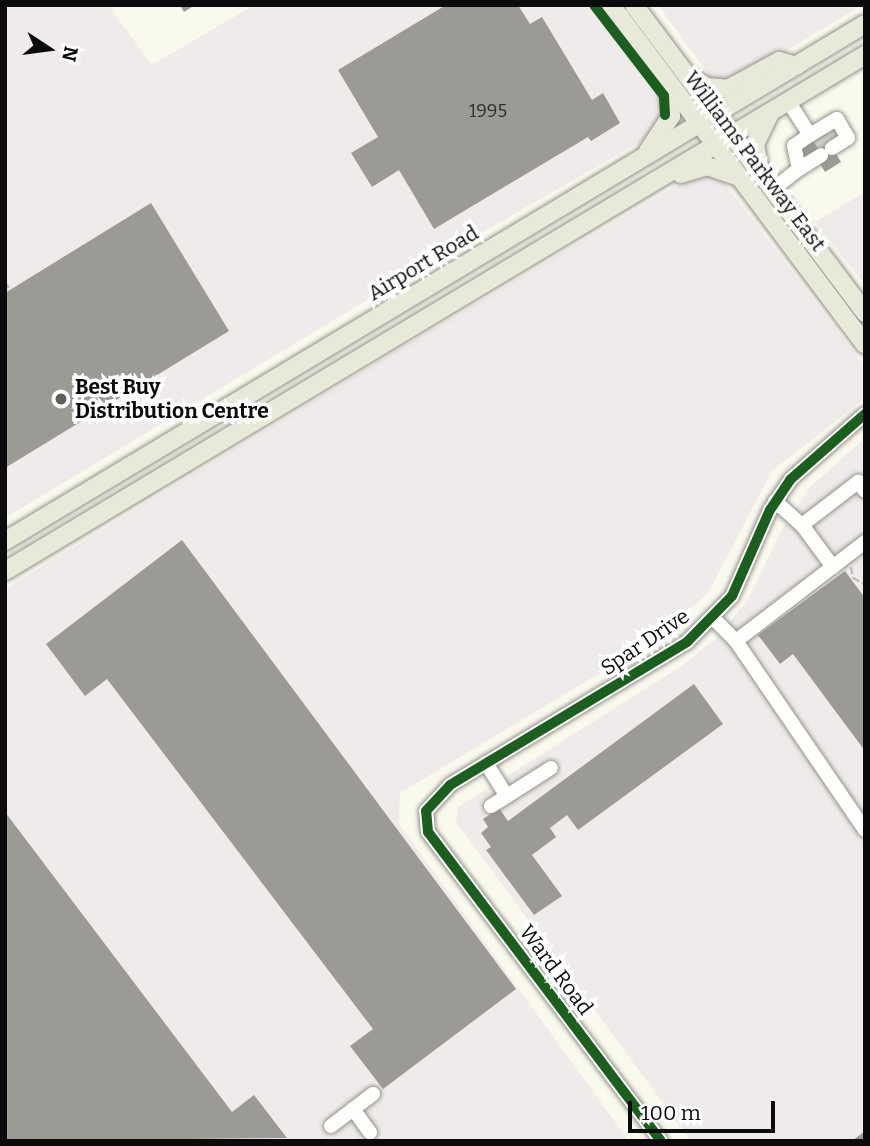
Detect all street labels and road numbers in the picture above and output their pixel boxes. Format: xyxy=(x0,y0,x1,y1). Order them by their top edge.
street label: Williams Parkway East xyxy=(679,66,831,256)
street label: Airport Road xyxy=(363,220,483,306)
street label: Spar Drive xyxy=(596,603,694,681)
street label: Ward Road xyxy=(514,920,598,1020)

